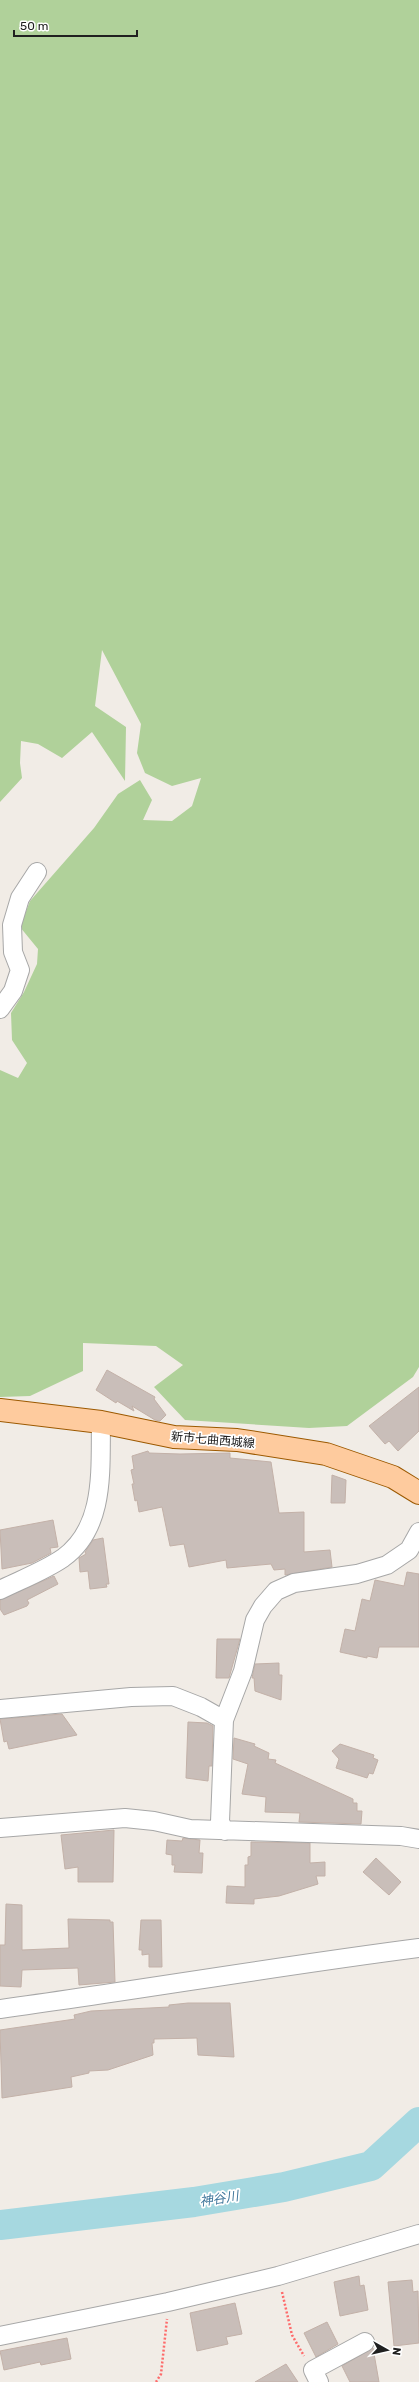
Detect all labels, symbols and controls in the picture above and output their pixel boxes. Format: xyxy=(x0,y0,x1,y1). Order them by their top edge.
scale bar xyxy=(14,12,137,38)
text: 50 m xyxy=(20,19,48,33)
street label: 新市七曲西城線 xyxy=(171,1429,255,1451)
water label: 神谷川 xyxy=(199,2188,241,2209)
north arrow xyxy=(367,2330,407,2370)
text: N xyxy=(389,2346,403,2356)

